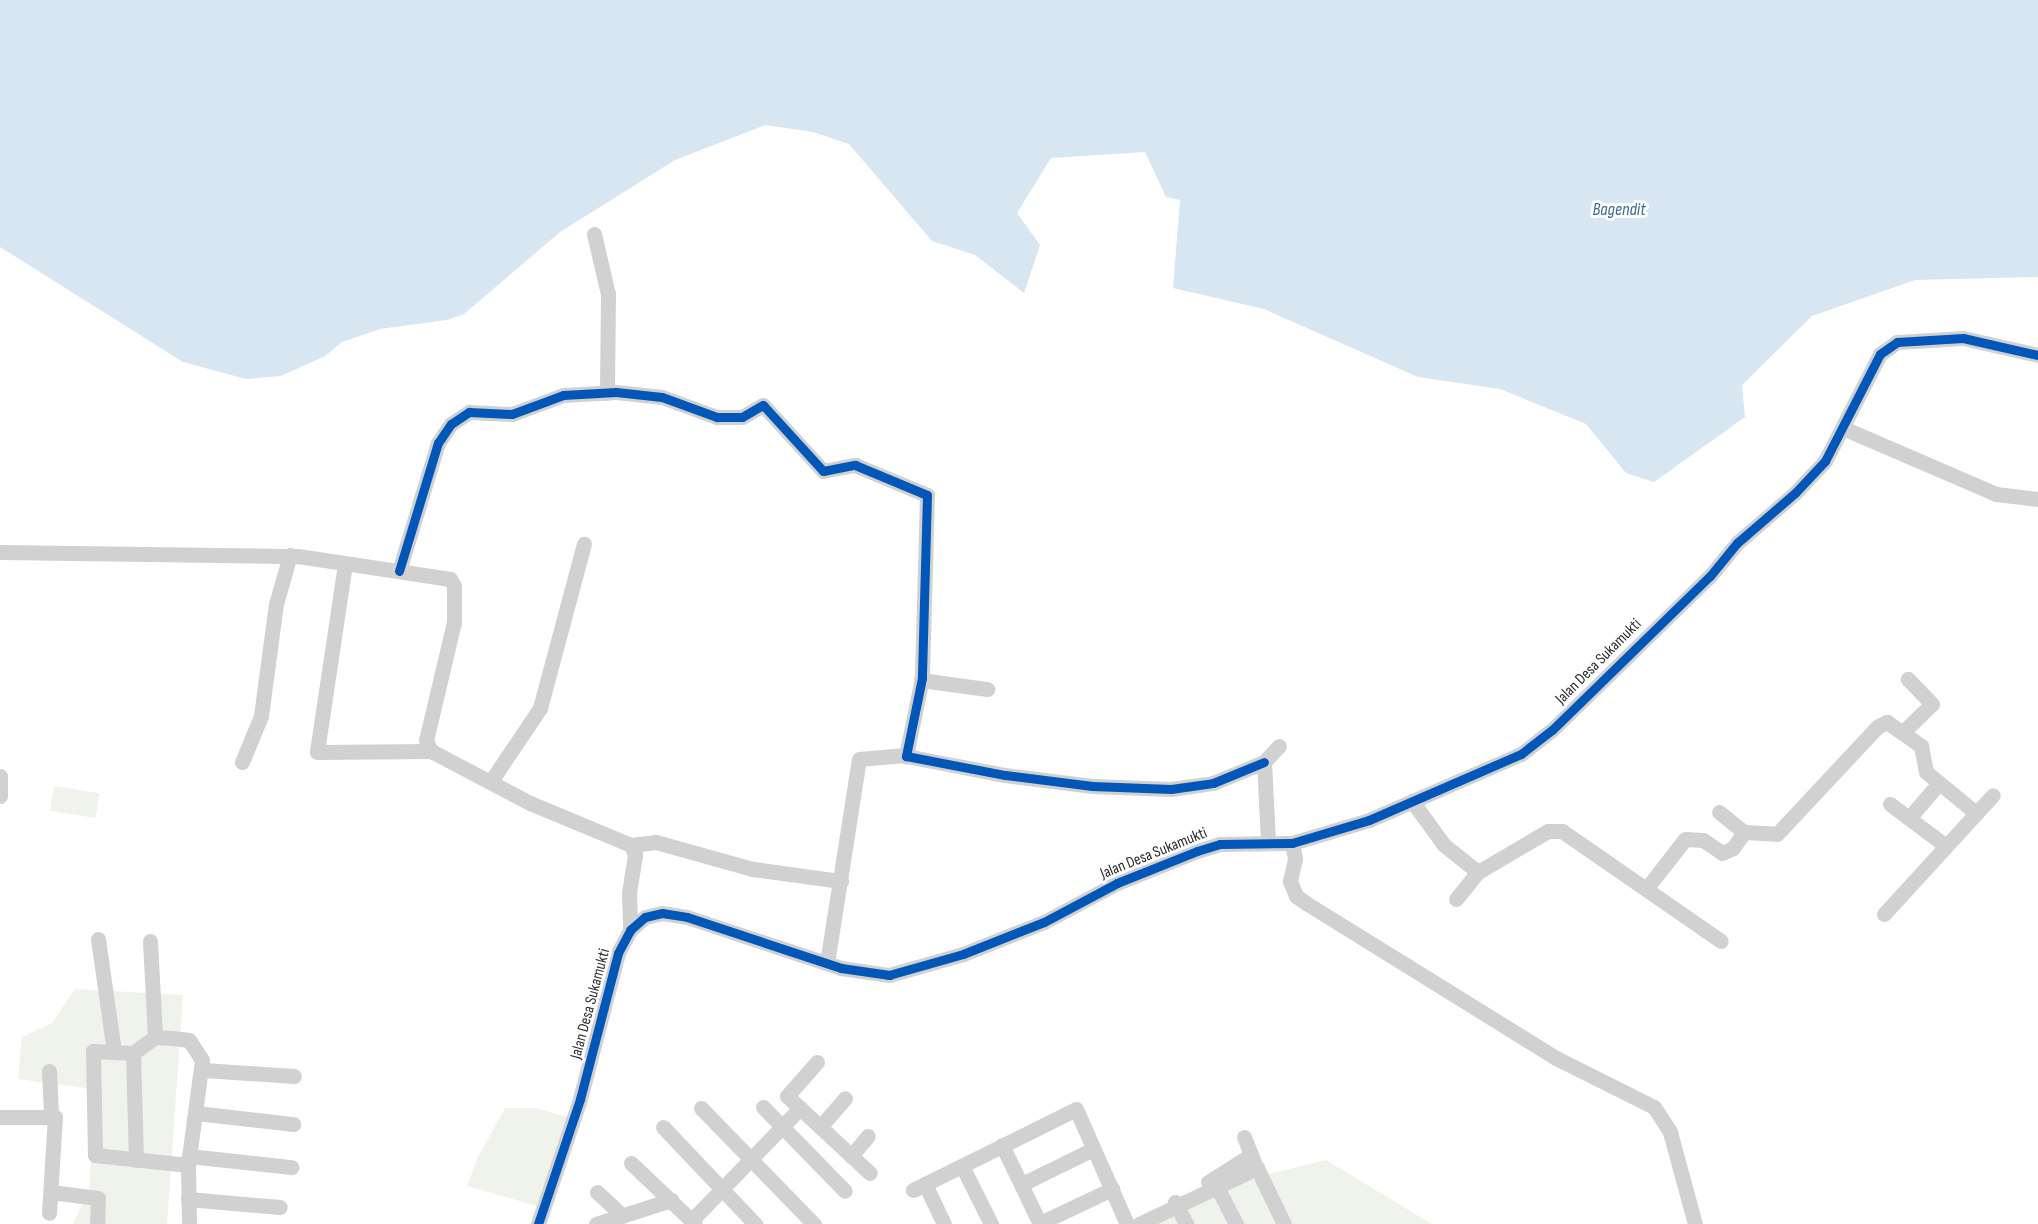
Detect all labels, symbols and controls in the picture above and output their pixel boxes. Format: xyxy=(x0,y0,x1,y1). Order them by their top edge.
water label: Bagendit xyxy=(1592,199,1646,221)
street label: Jalan Desa Sukamukti xyxy=(1552,615,1646,709)
street label: Jalan Desa Sukamukti xyxy=(1098,824,1210,884)
street label: Jalan Desa Sukamukti xyxy=(567,947,615,1061)

